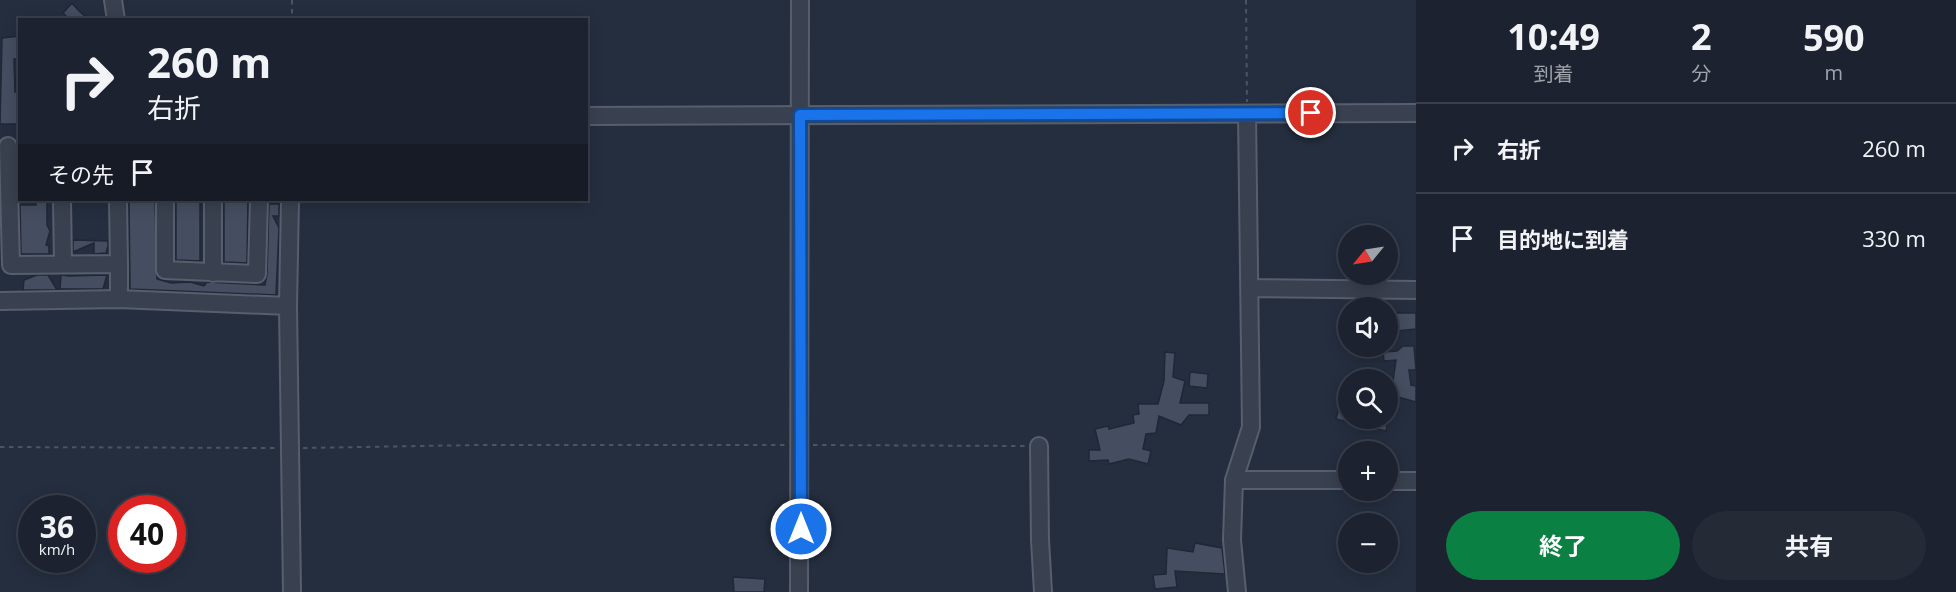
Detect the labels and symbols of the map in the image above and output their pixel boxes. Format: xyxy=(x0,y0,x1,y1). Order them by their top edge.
pin xyxy=(1285,87,1336,138)
north arrow xyxy=(1338,225,1398,285)
speed limit sign: 40 xyxy=(108,495,186,573)
position arrow xyxy=(769,497,833,561)

